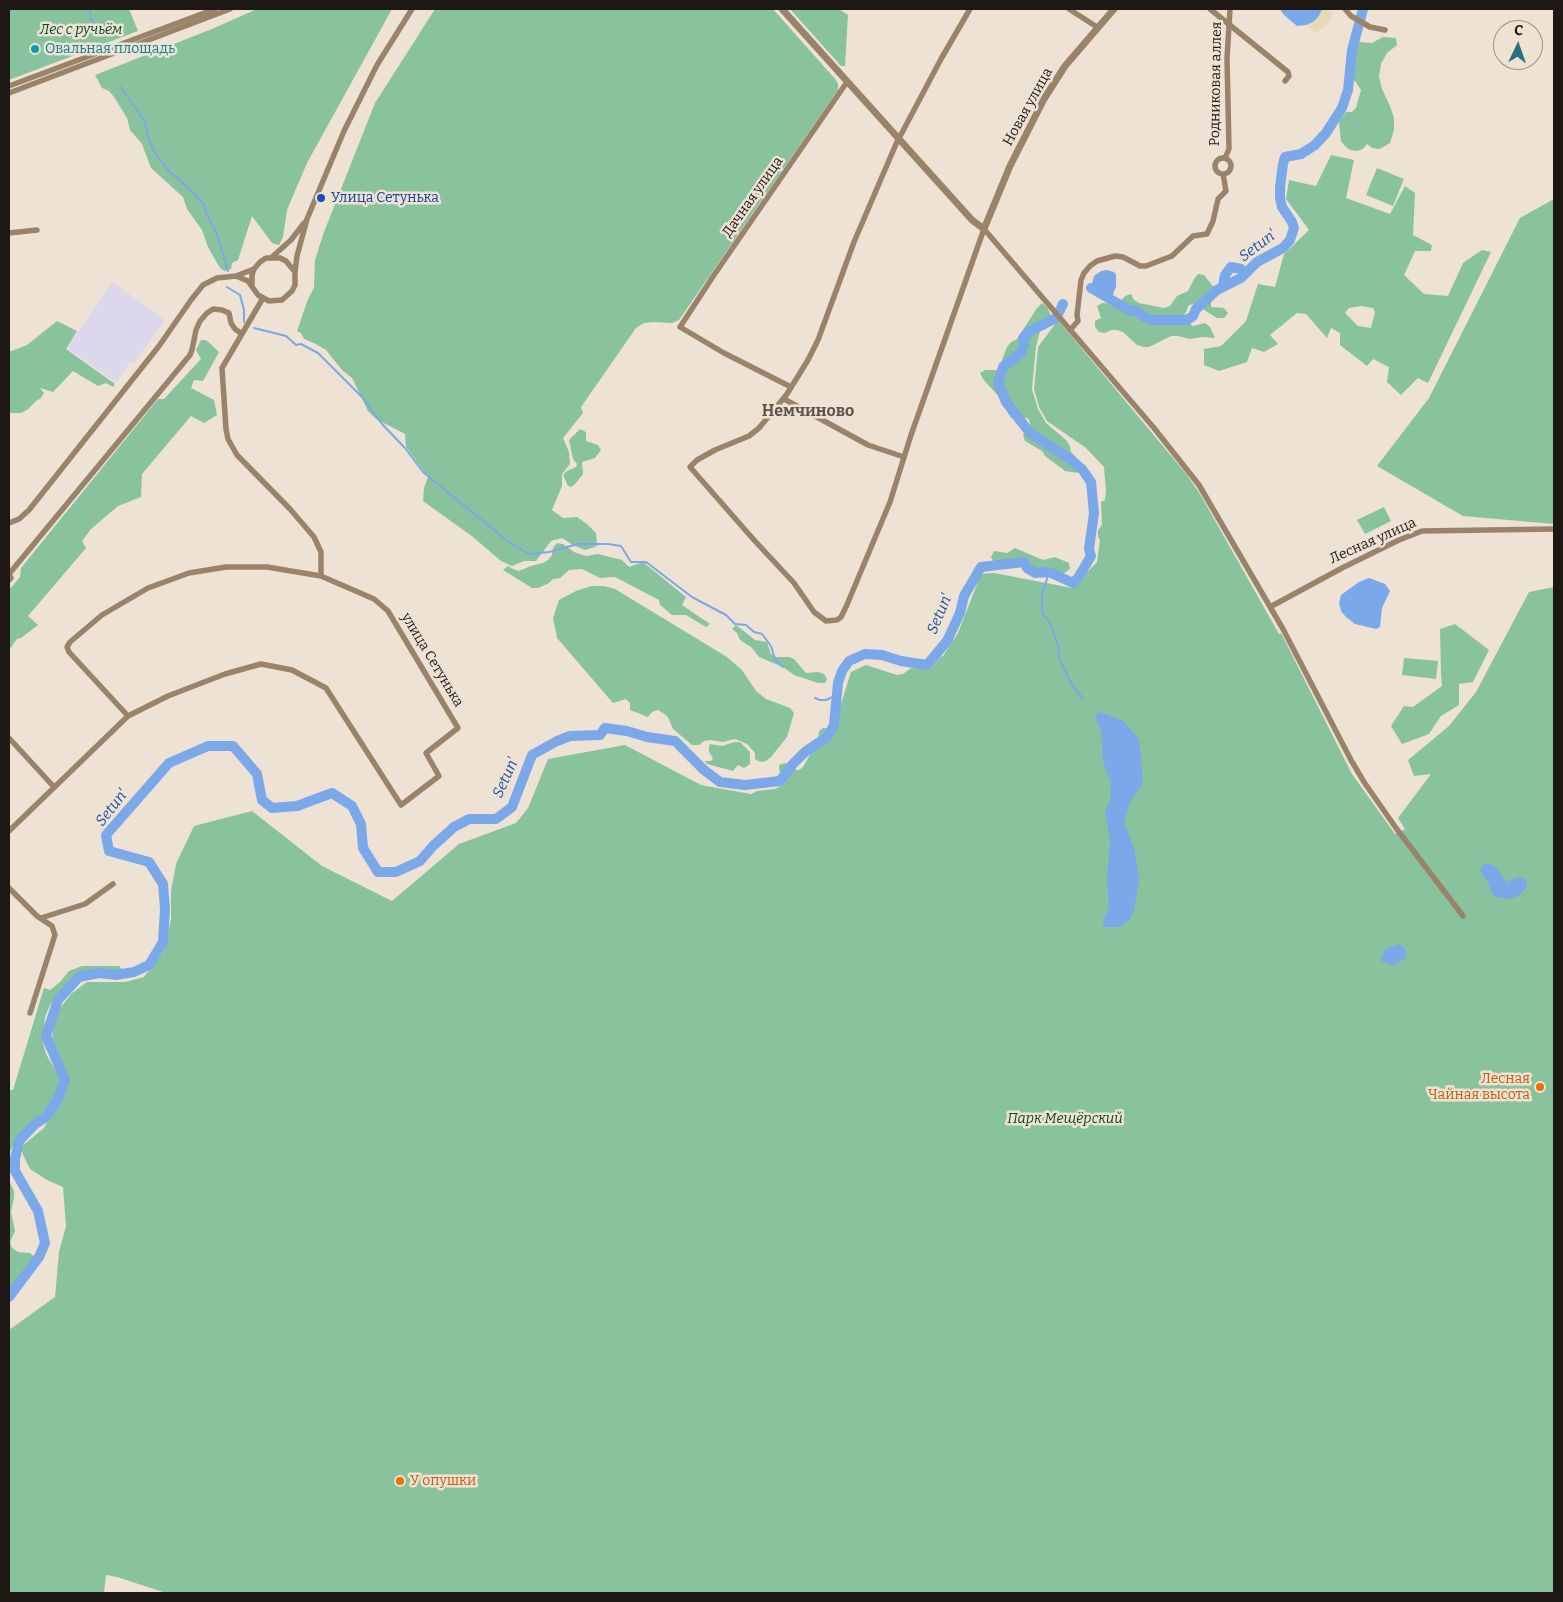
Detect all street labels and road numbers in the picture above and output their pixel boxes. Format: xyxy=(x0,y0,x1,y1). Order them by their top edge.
street label: Родниковая аллея xyxy=(1207,22,1225,146)
street label: Новая улица xyxy=(1000,65,1056,149)
street label: Дачная улица xyxy=(719,154,787,240)
street label: Лесная улица xyxy=(1327,514,1419,568)
street label: улица Сетунька xyxy=(397,610,467,710)

